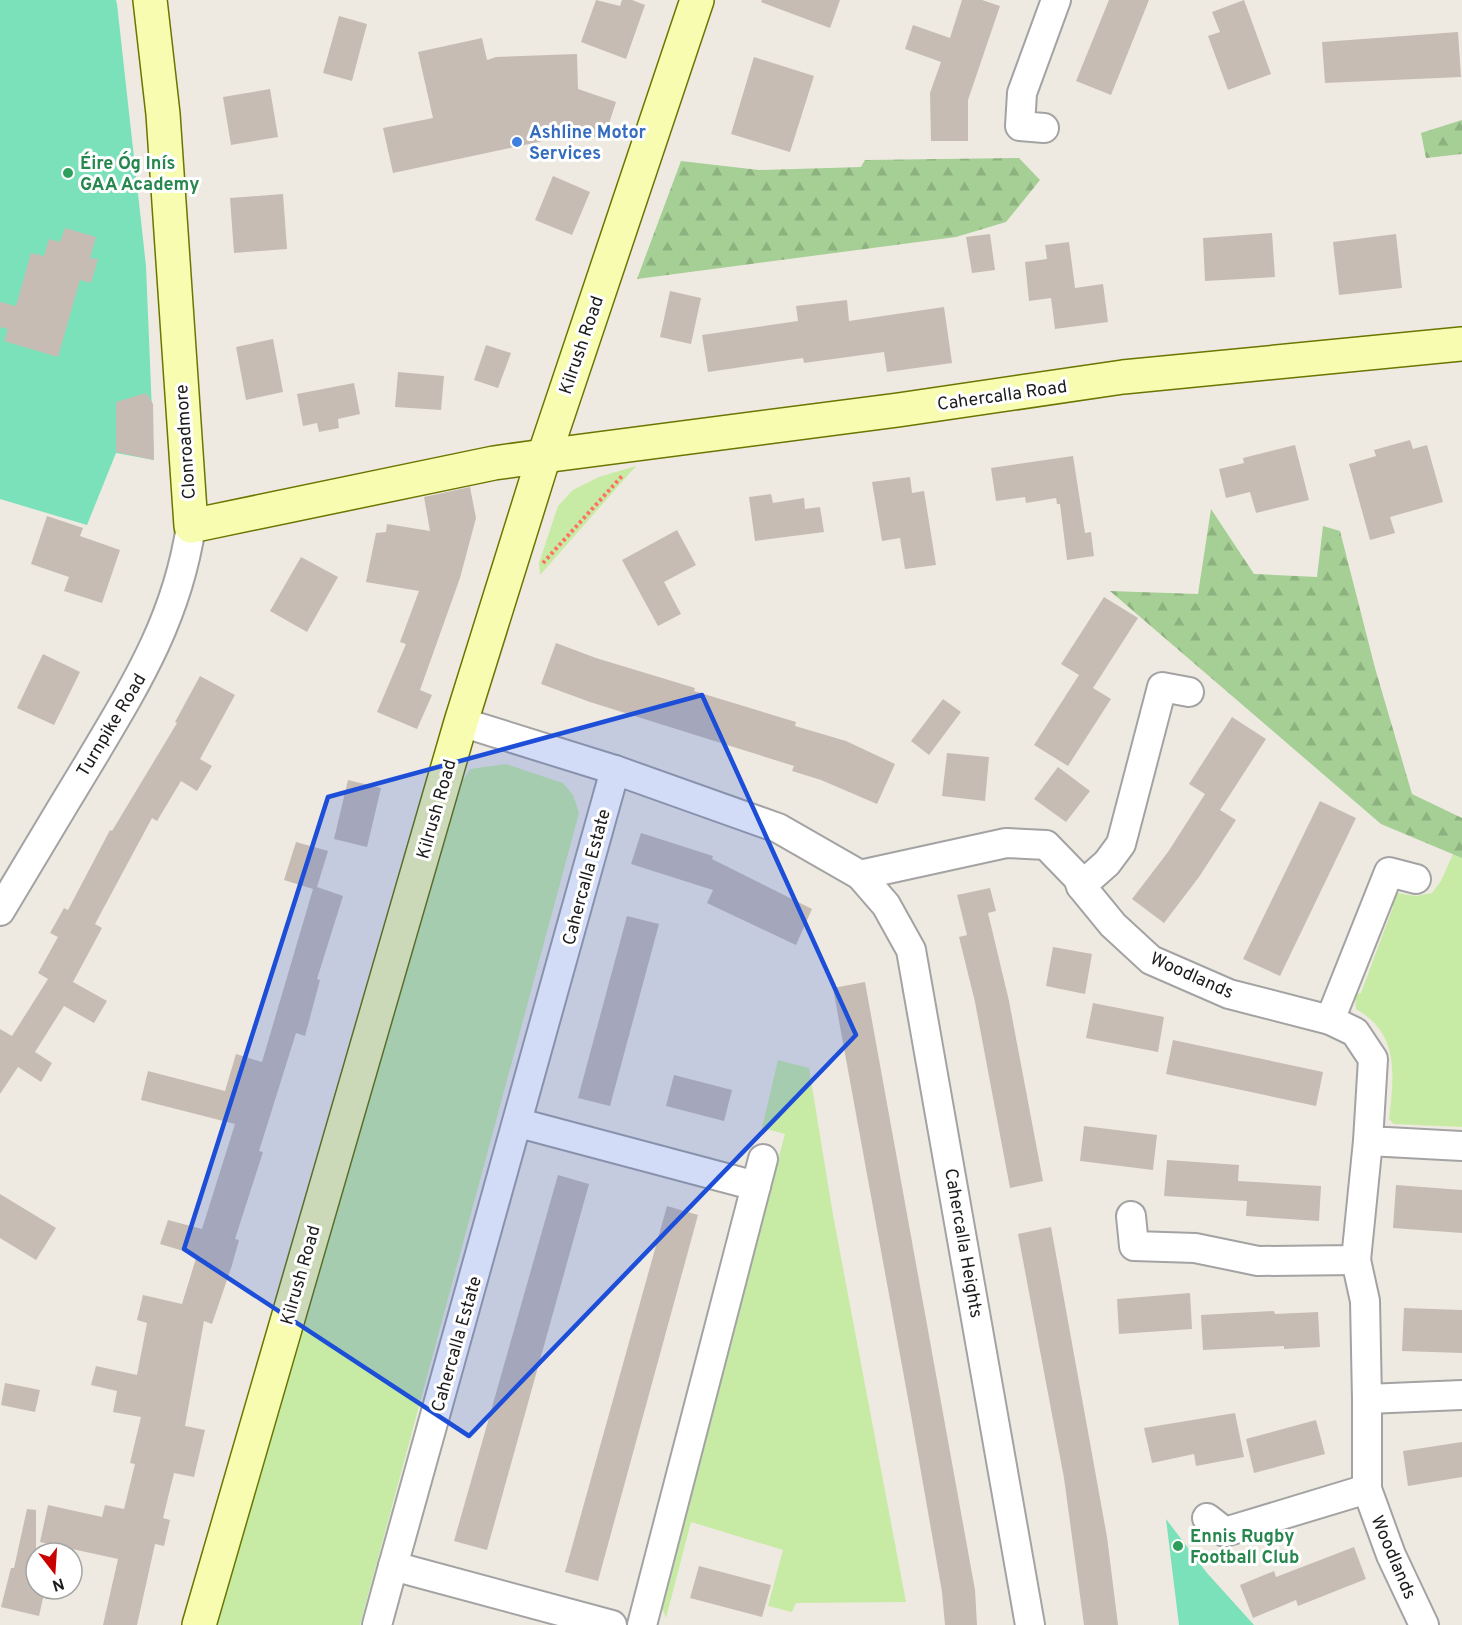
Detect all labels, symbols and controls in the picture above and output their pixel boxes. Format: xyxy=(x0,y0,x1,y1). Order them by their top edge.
place label: Ashline Motor Services xyxy=(529,122,646,166)
marker: Ashline Motor Services xyxy=(510,135,524,149)
place label: Éire Óg Inís GAA Academy xyxy=(80,151,199,197)
marker: Éire Óg Inís GAA Academy xyxy=(61,166,75,180)
street label: Kilrush Road xyxy=(555,293,610,398)
street label: Cahercalla Road xyxy=(936,376,1069,417)
street label: Clonroadmore xyxy=(171,384,202,500)
street label: Turnpike Road xyxy=(72,670,152,782)
street label: Kilrush Road xyxy=(412,757,463,862)
street label: Cahercalla Estate xyxy=(558,807,617,948)
street label: Woodlands xyxy=(1146,948,1237,1005)
street label: Cahercalla Heights xyxy=(938,1167,987,1320)
street label: Kilrush Road xyxy=(276,1223,327,1328)
street label: Cahercalla Estate xyxy=(427,1274,488,1415)
street label: Woodlands xyxy=(1365,1512,1421,1603)
place label: Ennis Rugby Football Club xyxy=(1190,1526,1299,1570)
marker: Ennis Rugby Football Club xyxy=(1171,1539,1185,1553)
north arrow xyxy=(24,1541,84,1601)
text: N xyxy=(49,1572,66,1595)

